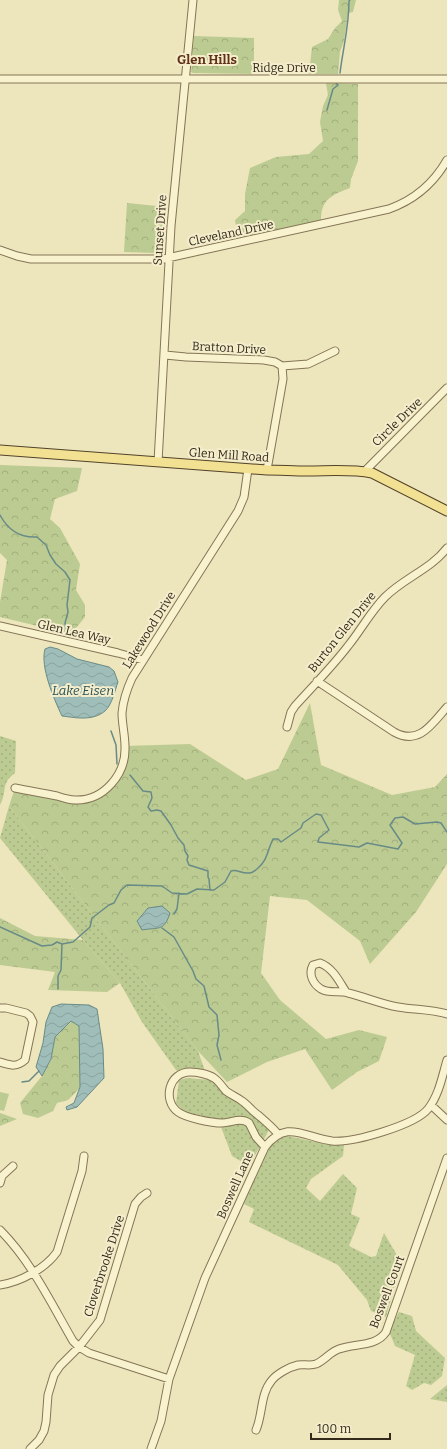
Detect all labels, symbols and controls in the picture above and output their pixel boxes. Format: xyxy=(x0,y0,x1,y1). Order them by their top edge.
district label: Glen Hills xyxy=(177,52,237,67)
street label: Ridge Drive xyxy=(252,61,316,75)
street label: Sunset Drive xyxy=(151,194,169,266)
street label: Cleveland Drive xyxy=(187,217,275,249)
street label: Bratton Drive xyxy=(192,339,266,357)
street label: Circle Drive xyxy=(369,395,425,449)
street label: Glen Mill Road xyxy=(188,445,270,465)
street label: Lakewood Drive xyxy=(120,589,178,671)
street label: Burton Glen Drive xyxy=(305,589,379,675)
street label: Glen Lea Way xyxy=(36,617,113,647)
water label: Lake Eisen xyxy=(52,683,114,698)
street label: Boswell Lane xyxy=(214,1149,256,1221)
street label: Cloverbrooke Drive xyxy=(81,1213,127,1319)
street label: Boswell Court xyxy=(367,1253,408,1330)
scale bar xyxy=(311,1415,390,1441)
text: 100 m xyxy=(317,1422,352,1436)

